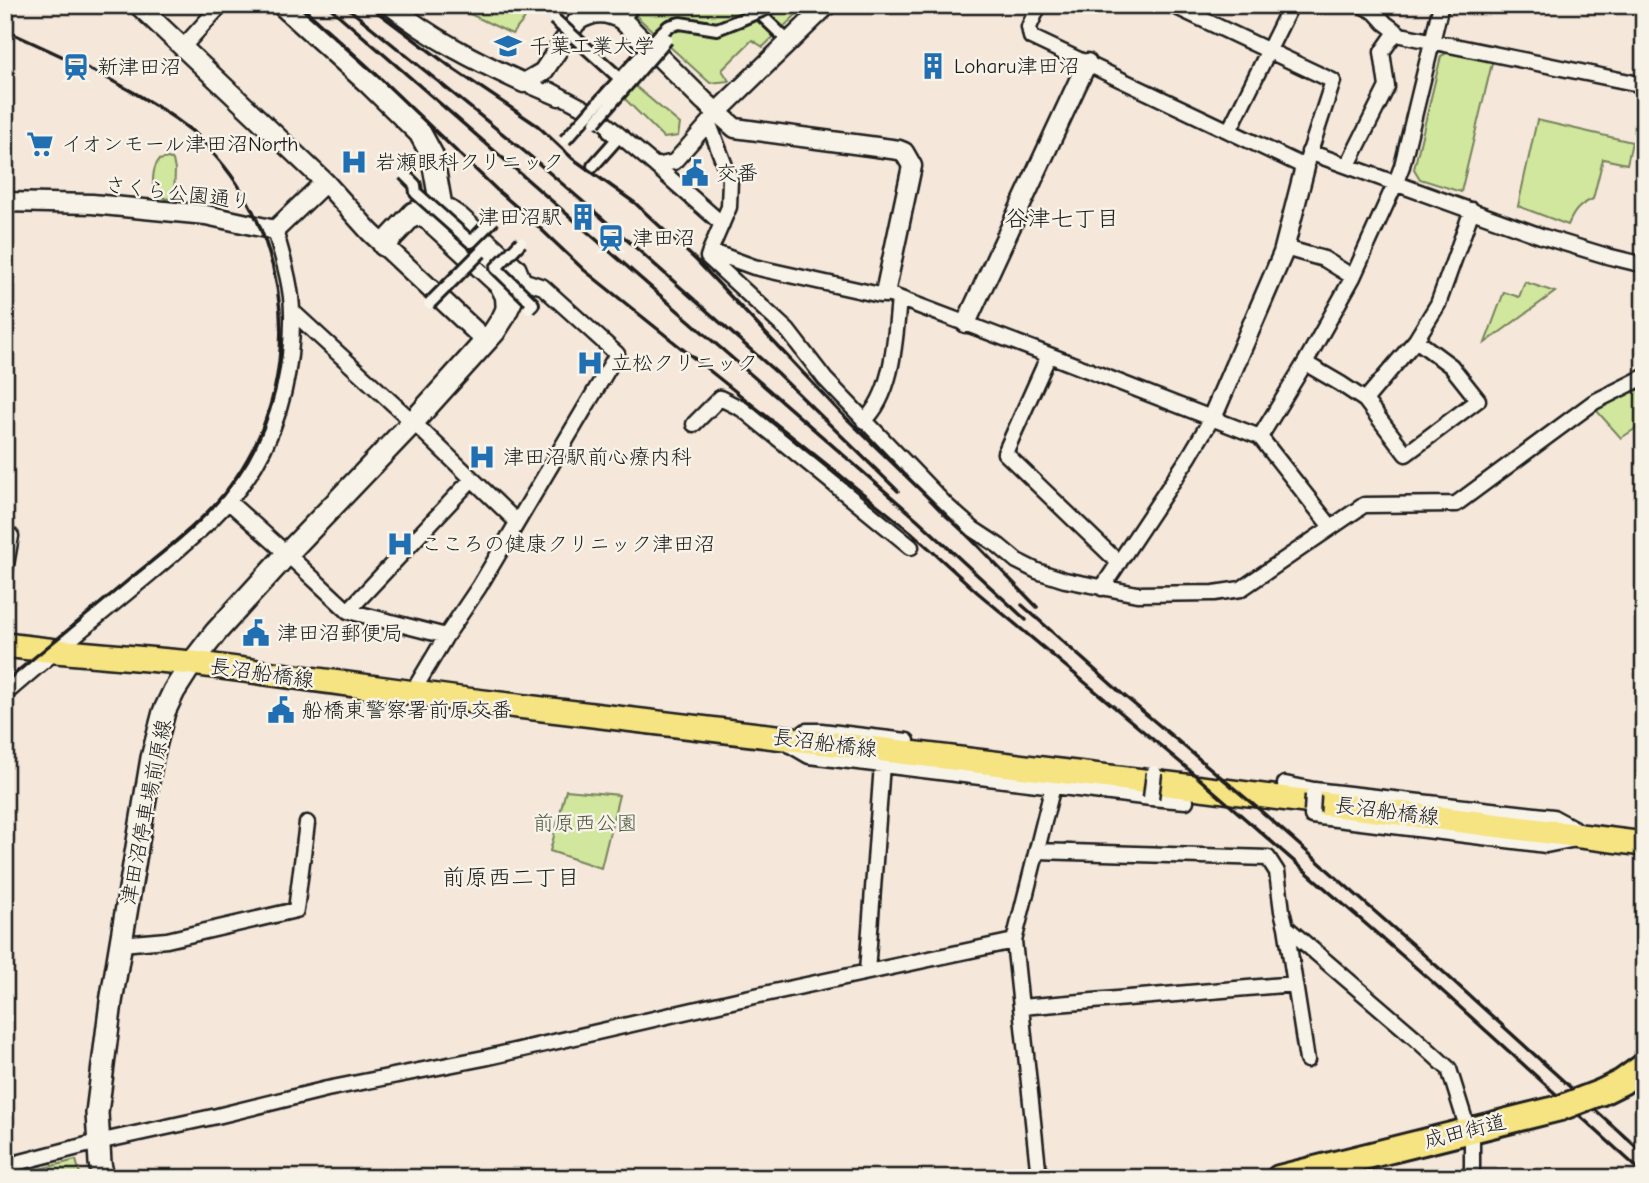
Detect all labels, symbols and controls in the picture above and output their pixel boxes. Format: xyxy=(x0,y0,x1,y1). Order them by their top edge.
school or university icon: 千葉工業大学 xyxy=(493,31,523,61)
place label: 千葉工業大学 xyxy=(529,34,655,58)
building icon: Loharu津田沼 xyxy=(918,51,948,81)
station icon: 新津田沼 xyxy=(61,52,91,82)
place label: Loharu津田沼 xyxy=(954,54,1079,78)
place label: 新津田沼 xyxy=(97,55,181,79)
supermarket icon: イオンモール津田沼North xyxy=(25,129,55,159)
place label: イオンモール津田沼North xyxy=(61,132,298,156)
hospital icon: 岩瀬眼科クリニック xyxy=(339,147,369,177)
place label: 岩瀬眼科クリニック xyxy=(375,150,564,174)
public building icon: 交番 xyxy=(680,158,710,188)
place label: 交番 xyxy=(716,161,758,185)
street label: さくら公園通り xyxy=(104,172,252,214)
building icon: 津田沼駅 xyxy=(568,202,598,232)
place label: 津田沼駅 xyxy=(478,205,562,229)
district label: 谷津七丁目 xyxy=(1005,205,1120,232)
station icon: 津田沼 xyxy=(596,223,626,253)
place label: 津田沼 xyxy=(632,226,695,250)
hospital icon: 立松クリニック xyxy=(575,348,605,378)
place label: 立松クリニック xyxy=(611,351,758,375)
hospital icon: 津田沼駅前心療内科 xyxy=(467,442,497,472)
place label: 津田沼駅前心療内科 xyxy=(503,445,692,469)
hospital icon: こころの健康クリニック津田沼 xyxy=(385,529,415,559)
place label: こころの健康クリニック津田沼 xyxy=(421,532,715,556)
public building icon: 津田沼郵便局 xyxy=(241,618,271,648)
place label: 津田沼郵便局 xyxy=(277,621,403,645)
street label: 長沼船橋線 xyxy=(208,654,316,692)
public building icon: 船橋東警察署前原交番 xyxy=(266,695,296,725)
place label: 船橋東警察署前原交番 xyxy=(302,698,512,722)
street label: 津田沼停車場前原線 xyxy=(116,717,176,907)
street label: 長沼船橋線 xyxy=(771,725,879,761)
street label: 長沼船橋線 xyxy=(1333,793,1441,829)
park label: 前原西公園 xyxy=(533,811,638,835)
district label: 前原西二丁目 xyxy=(442,864,580,891)
street label: 成田街道 xyxy=(1421,1109,1509,1153)

